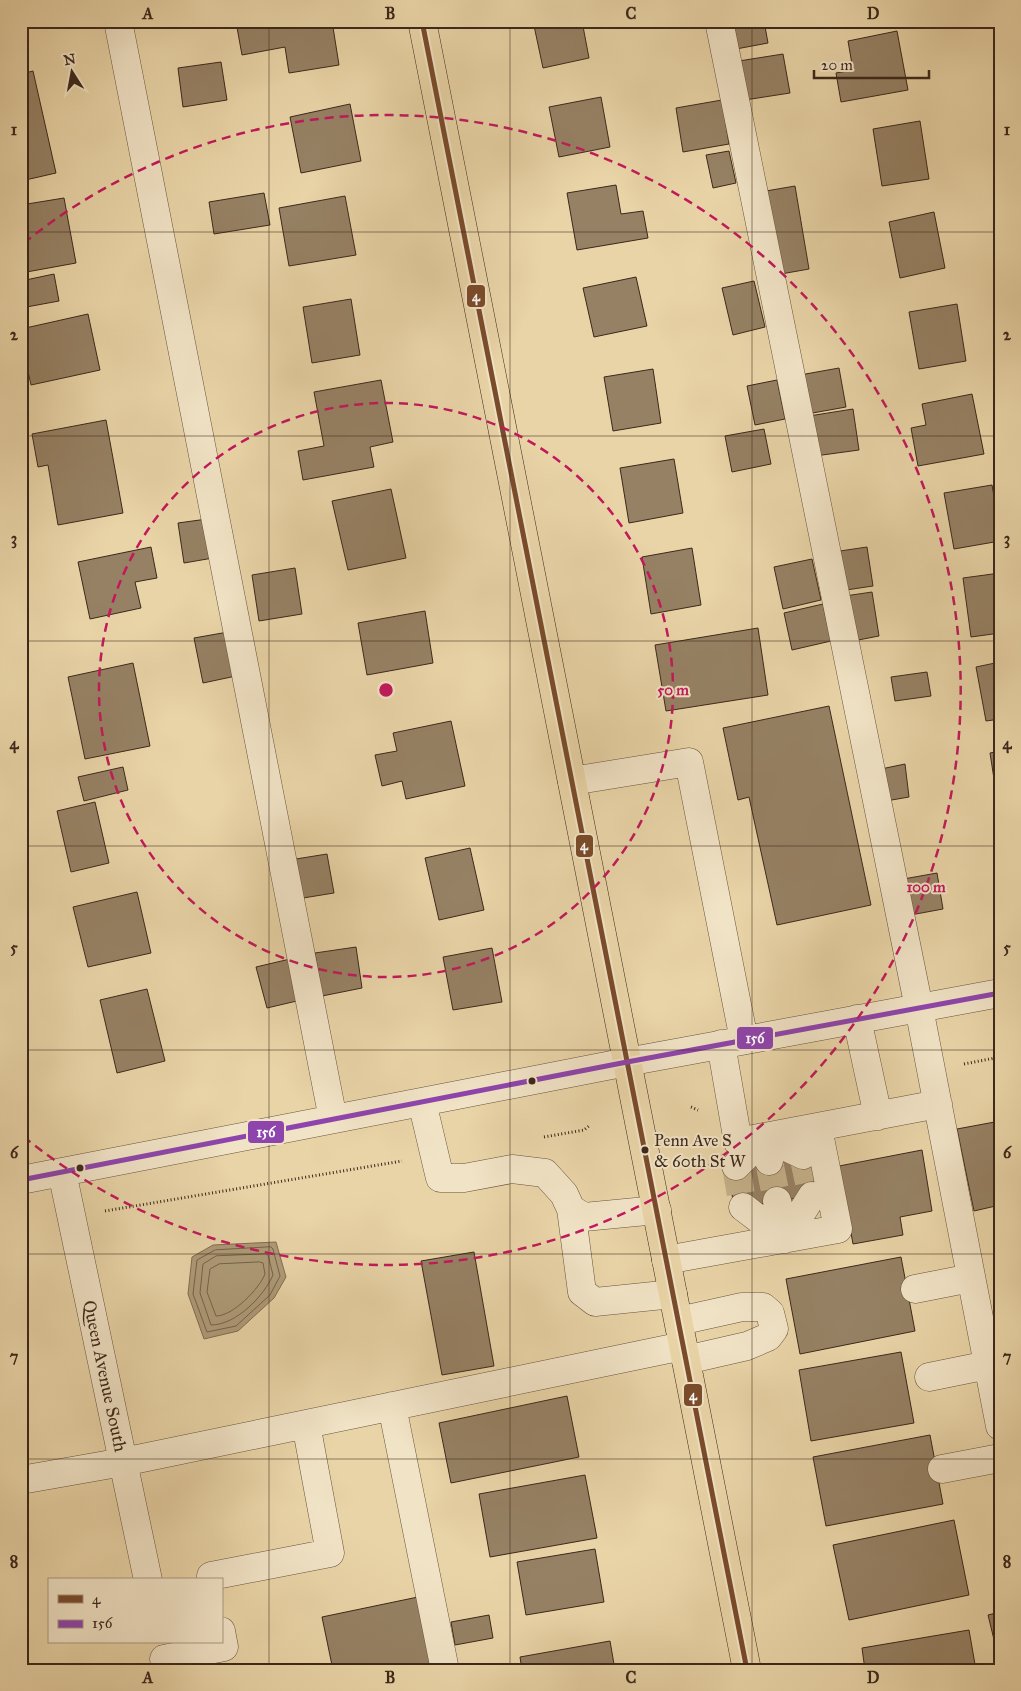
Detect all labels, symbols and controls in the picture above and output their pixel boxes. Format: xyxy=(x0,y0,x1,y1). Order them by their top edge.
text: A xyxy=(142,4,154,23)
text: B xyxy=(385,4,395,23)
text: C xyxy=(626,4,637,23)
text: D xyxy=(867,4,880,23)
north arrow xyxy=(48,48,98,98)
scale bar xyxy=(814,48,928,80)
text: N xyxy=(62,50,77,69)
text: 20 m xyxy=(821,56,853,74)
text: 1 xyxy=(11,120,18,139)
text: 1 xyxy=(1004,120,1011,139)
line badge: 4 xyxy=(466,284,486,308)
text: 4 xyxy=(472,288,481,306)
text: 2 xyxy=(10,325,19,344)
text: 2 xyxy=(1003,325,1012,344)
text: 3 xyxy=(11,529,17,549)
text: 3 xyxy=(1004,529,1010,549)
centre of rings xyxy=(377,681,395,699)
text: 50 m xyxy=(657,681,689,699)
text: 4 xyxy=(10,734,20,754)
text: 4 xyxy=(1003,734,1013,754)
line badge: 4 xyxy=(575,834,594,858)
text: 4 xyxy=(580,837,589,855)
text: 100 m xyxy=(906,878,946,896)
text: 5 xyxy=(10,938,18,957)
text: 5 xyxy=(1003,938,1011,957)
line badge: 156 xyxy=(736,1026,774,1050)
text: 156 xyxy=(745,1030,765,1047)
unlabelled marker xyxy=(527,1076,537,1086)
line badge: 156 xyxy=(247,1120,285,1144)
text: 156 xyxy=(256,1124,276,1141)
place label: Penn Ave S & 60th St W xyxy=(654,1130,746,1172)
text: 6 xyxy=(10,1143,19,1162)
text: 6 xyxy=(1003,1143,1012,1162)
marker: Penn Ave S & 60th St W xyxy=(640,1145,650,1155)
unlabelled marker xyxy=(75,1163,85,1173)
street label: Queen Avenue South xyxy=(78,1298,132,1454)
text: 7 xyxy=(10,1347,19,1366)
text: 7 xyxy=(1003,1347,1012,1366)
line badge: 4 xyxy=(683,1383,703,1407)
text: 4 xyxy=(689,1387,698,1405)
text: 8 xyxy=(10,1552,18,1571)
text: 8 xyxy=(1003,1552,1011,1571)
legend xyxy=(48,1578,222,1644)
text: 4 xyxy=(92,1590,101,1608)
text: 156 xyxy=(92,1614,114,1632)
text: A xyxy=(142,1668,154,1687)
text: B xyxy=(385,1668,395,1687)
text: C xyxy=(626,1668,637,1687)
text: D xyxy=(867,1668,880,1687)

